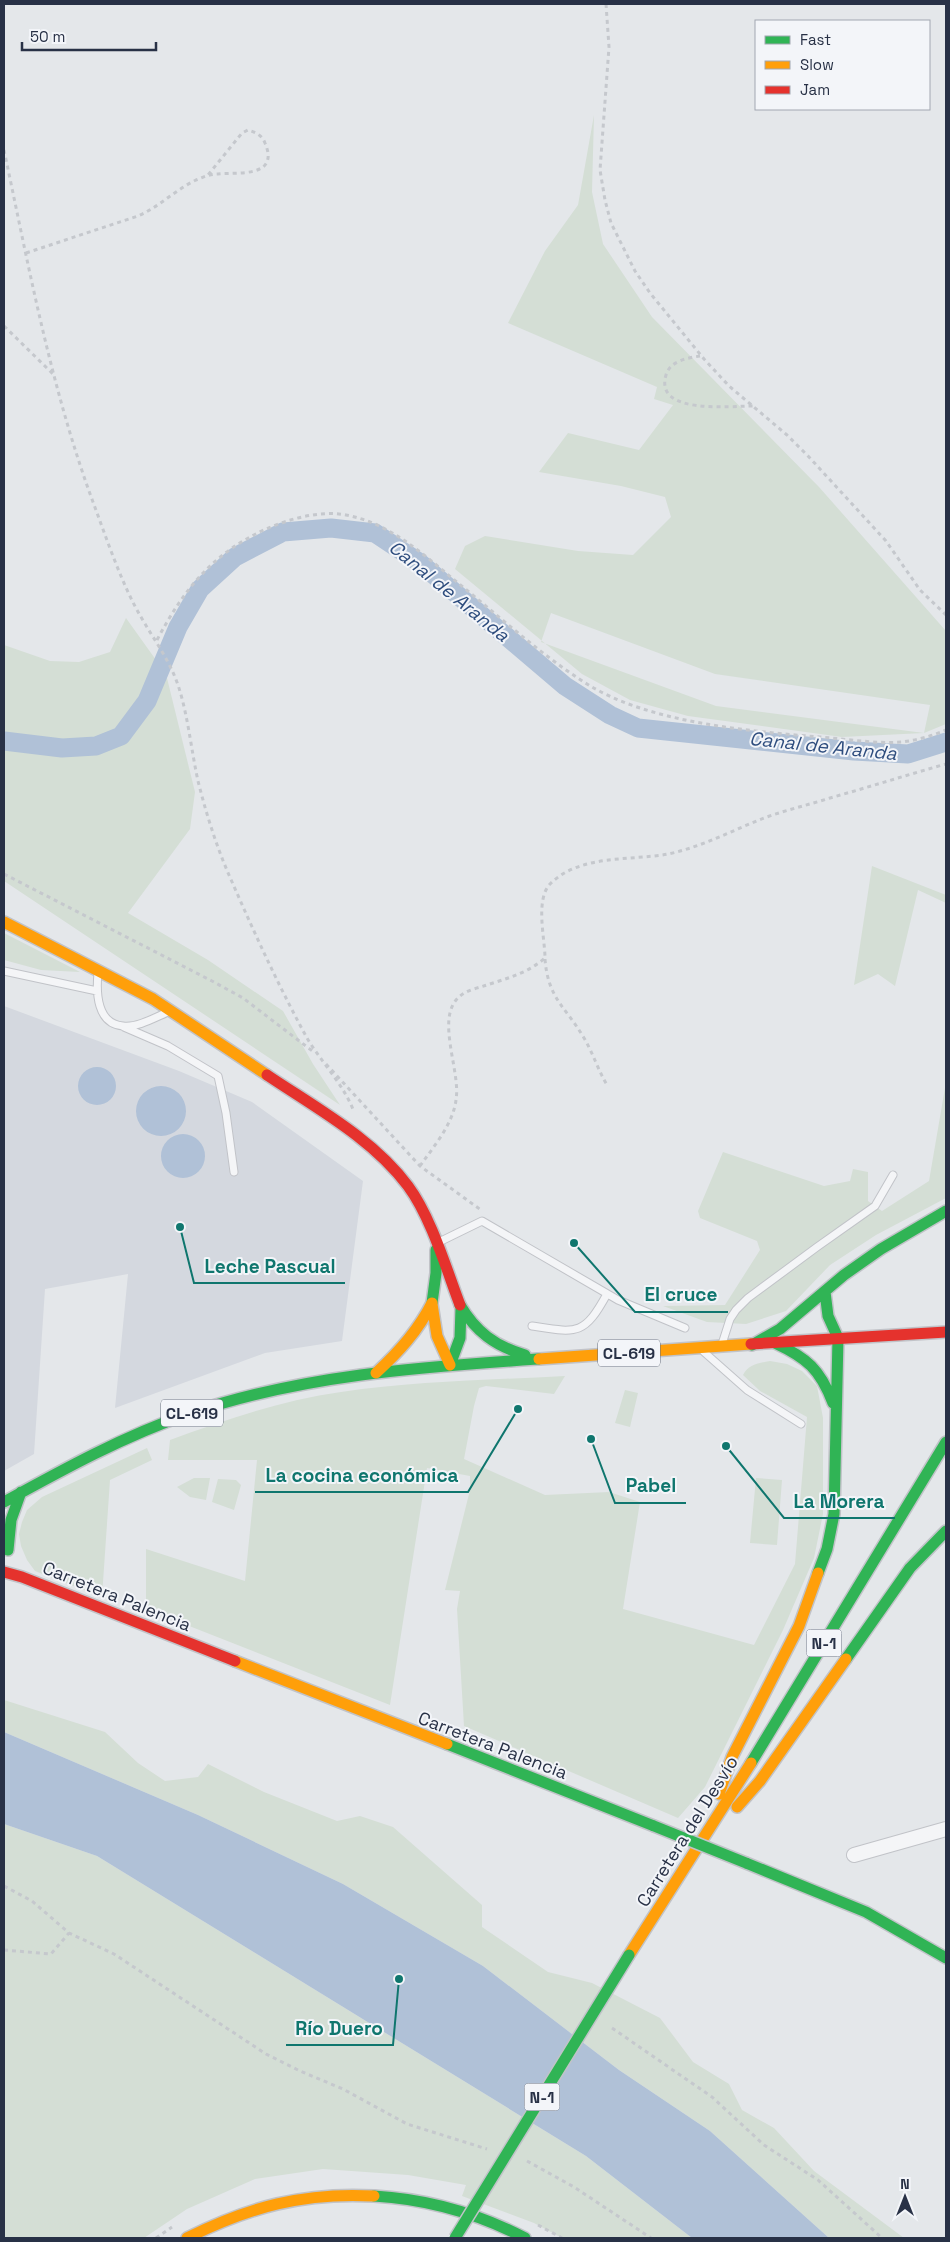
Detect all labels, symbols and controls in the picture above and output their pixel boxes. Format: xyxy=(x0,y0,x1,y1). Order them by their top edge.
scale bar xyxy=(22,20,156,52)
legend xyxy=(755,20,930,110)
text: 50 m xyxy=(30,27,65,46)
text: Fast xyxy=(800,30,831,49)
text: Slow xyxy=(800,55,834,74)
text: Jam xyxy=(800,80,830,99)
water label: Canal de Aranda xyxy=(384,535,514,647)
water label: Canal de Aranda xyxy=(748,726,898,766)
callout: Leche Pascual xyxy=(194,1249,345,1283)
text: Leche Pascual xyxy=(205,1254,335,1279)
callout: El cruce xyxy=(635,1278,728,1312)
text: El cruce xyxy=(645,1282,717,1307)
road number: CL-619 xyxy=(598,1340,660,1366)
road number: CL-619 xyxy=(161,1400,223,1426)
callout: La cocina económica xyxy=(255,1458,468,1492)
text: La cocina económica xyxy=(265,1463,459,1488)
callout: Pabel xyxy=(615,1469,686,1503)
text: Pabel xyxy=(626,1473,676,1498)
callout: La Morera xyxy=(784,1484,895,1518)
text: La Morera xyxy=(794,1489,884,1514)
street label: Carretera Palencia xyxy=(39,1556,195,1636)
road number: N-1 xyxy=(806,1630,842,1656)
street label: Carretera Palencia xyxy=(415,1706,571,1784)
street label: Carretera del Desvío xyxy=(631,1751,743,1911)
callout: Río Duero xyxy=(286,2011,393,2045)
text: Río Duero xyxy=(295,2016,383,2041)
road number: N-1 xyxy=(524,2084,560,2110)
north arrow xyxy=(880,2172,930,2222)
text: N xyxy=(900,2175,910,2193)

